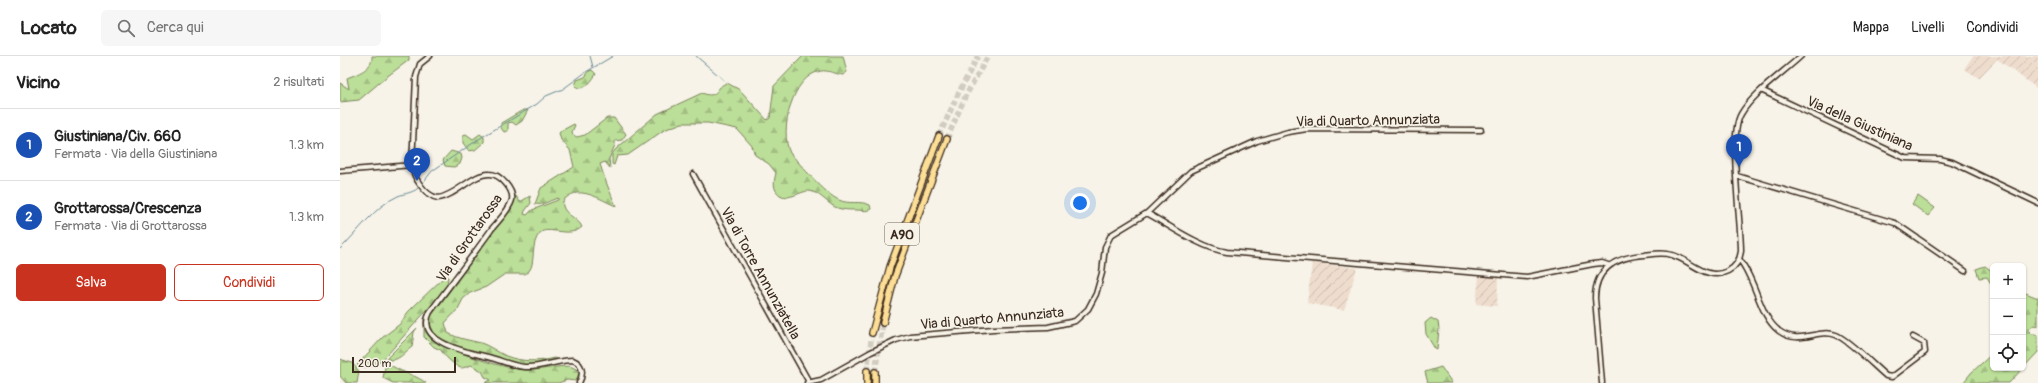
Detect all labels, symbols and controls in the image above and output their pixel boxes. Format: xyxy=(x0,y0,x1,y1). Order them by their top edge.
search box xyxy=(101,10,381,46)
text: Locato xyxy=(20,16,77,40)
icon: search xyxy=(115,17,137,39)
text: Cerca qui xyxy=(147,18,204,37)
text: Mappa xyxy=(1853,19,1889,36)
text: Livelli xyxy=(1911,19,1944,36)
text: Condividi xyxy=(1966,19,2018,36)
text: Vicino xyxy=(16,72,60,93)
text: 2 risultati xyxy=(273,74,324,90)
street label: Via della Giustiniana xyxy=(1804,92,1916,155)
street label: Via di Quarto Annunziata xyxy=(1296,111,1440,130)
text: Giustiniana/Civ. 660 xyxy=(54,127,181,146)
pin: 1 xyxy=(1726,134,1752,167)
text: 1 xyxy=(26,137,32,153)
text: 1.3 km xyxy=(289,137,324,153)
text: Fermata · Via della Giustiniana xyxy=(54,146,217,162)
pin: 2 xyxy=(404,148,430,181)
street label: Via di Grottarossa xyxy=(433,191,506,286)
your location xyxy=(1070,193,1090,213)
text: Grottarossa/Crescenza xyxy=(54,199,201,218)
street label: Via di Torre Annunziatella xyxy=(717,204,804,342)
text: 2 xyxy=(25,209,33,225)
text: 1.3 km xyxy=(289,209,324,225)
text: Fermata · Via di Grottarossa xyxy=(54,218,207,234)
road number: A90 xyxy=(885,223,919,245)
map controls xyxy=(1990,263,2026,371)
button: + xyxy=(1990,263,2026,299)
button: Salva xyxy=(16,264,166,301)
button: Condividi xyxy=(174,264,324,301)
button: − xyxy=(1990,299,2026,335)
street label: Via di Quarto Annunziata xyxy=(920,304,1065,333)
button: locate xyxy=(1990,335,2026,371)
scale bar xyxy=(352,355,456,374)
text: 200 m xyxy=(358,357,391,370)

